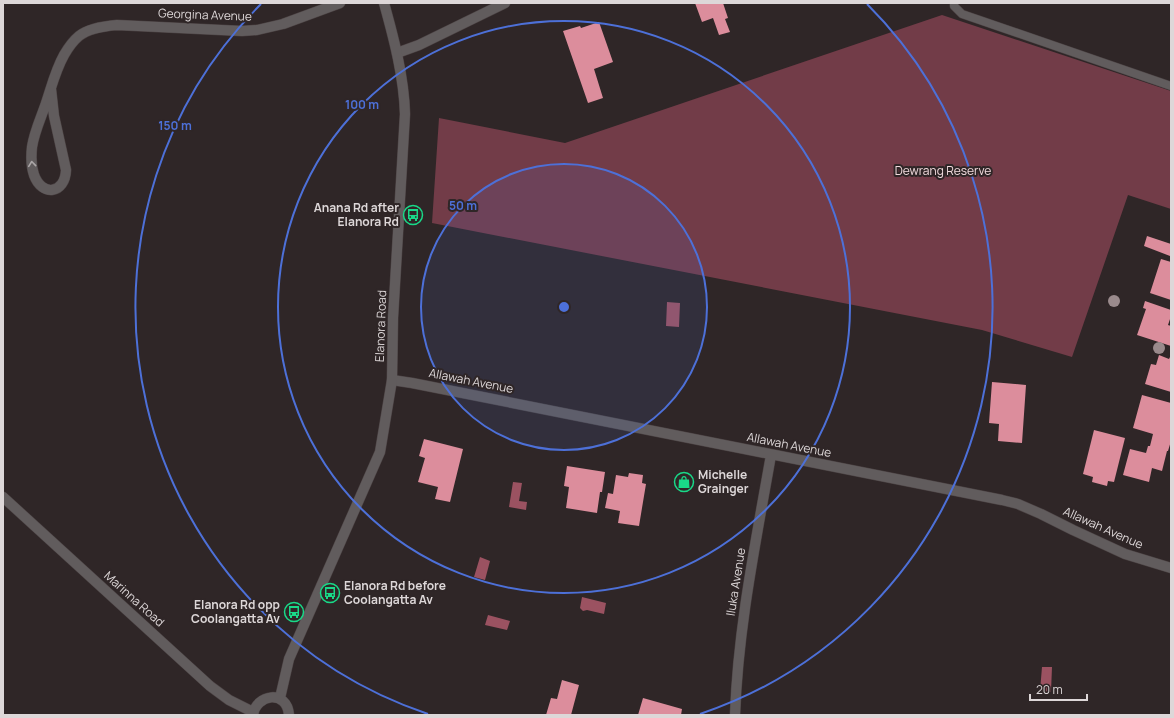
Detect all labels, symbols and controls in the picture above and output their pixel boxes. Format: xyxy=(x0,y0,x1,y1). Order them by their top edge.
street label: Georgina Avenue xyxy=(158,4,252,25)
text: 100 m xyxy=(345,96,379,113)
text: 150 m xyxy=(158,117,192,134)
one-way arrow xyxy=(28,160,37,167)
park label: Dewrang Reserve xyxy=(895,162,991,179)
text: 50 m xyxy=(449,197,477,214)
place label: Anana Rd after Elanora Rd xyxy=(314,199,399,230)
bus stop icon: Anana Rd after Elanora Rd xyxy=(402,204,424,226)
street label: Elanora Road xyxy=(371,290,390,362)
centre of rings xyxy=(557,300,571,314)
street label: Allawah Avenue xyxy=(427,364,515,397)
street label: Allawah Avenue xyxy=(745,428,833,461)
place label: Michelle Grainger xyxy=(698,466,749,497)
shop icon: Michelle Grainger xyxy=(673,471,695,493)
street label: Allawah Avenue xyxy=(1061,502,1146,553)
street label: Iluka Avenue xyxy=(722,547,749,617)
street label: Marinna Road xyxy=(101,567,168,630)
place label: Elanora Rd before Coolangatta Av xyxy=(344,577,446,608)
bus stop icon: Elanora Rd before Coolangatta Av xyxy=(319,582,341,604)
place label: Elanora Rd opp Coolangatta Av xyxy=(191,596,280,627)
bus stop icon: Elanora Rd opp Coolangatta Av xyxy=(283,601,305,623)
scale bar xyxy=(1030,676,1087,702)
text: 20 m xyxy=(1036,681,1063,698)

